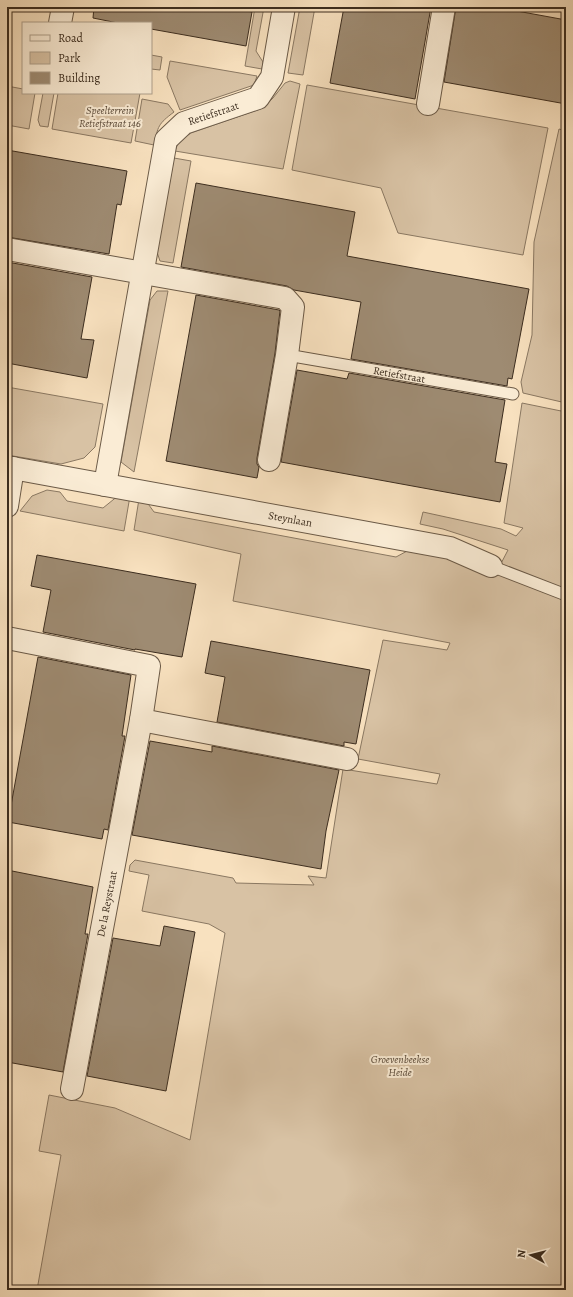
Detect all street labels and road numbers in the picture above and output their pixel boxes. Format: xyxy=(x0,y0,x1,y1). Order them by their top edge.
street label: Retiefstraat xyxy=(186,97,241,129)
street label: Retiefstraat xyxy=(372,363,427,386)
street label: Steynlaan xyxy=(267,507,313,530)
street label: De la Reystraat xyxy=(93,869,121,938)

